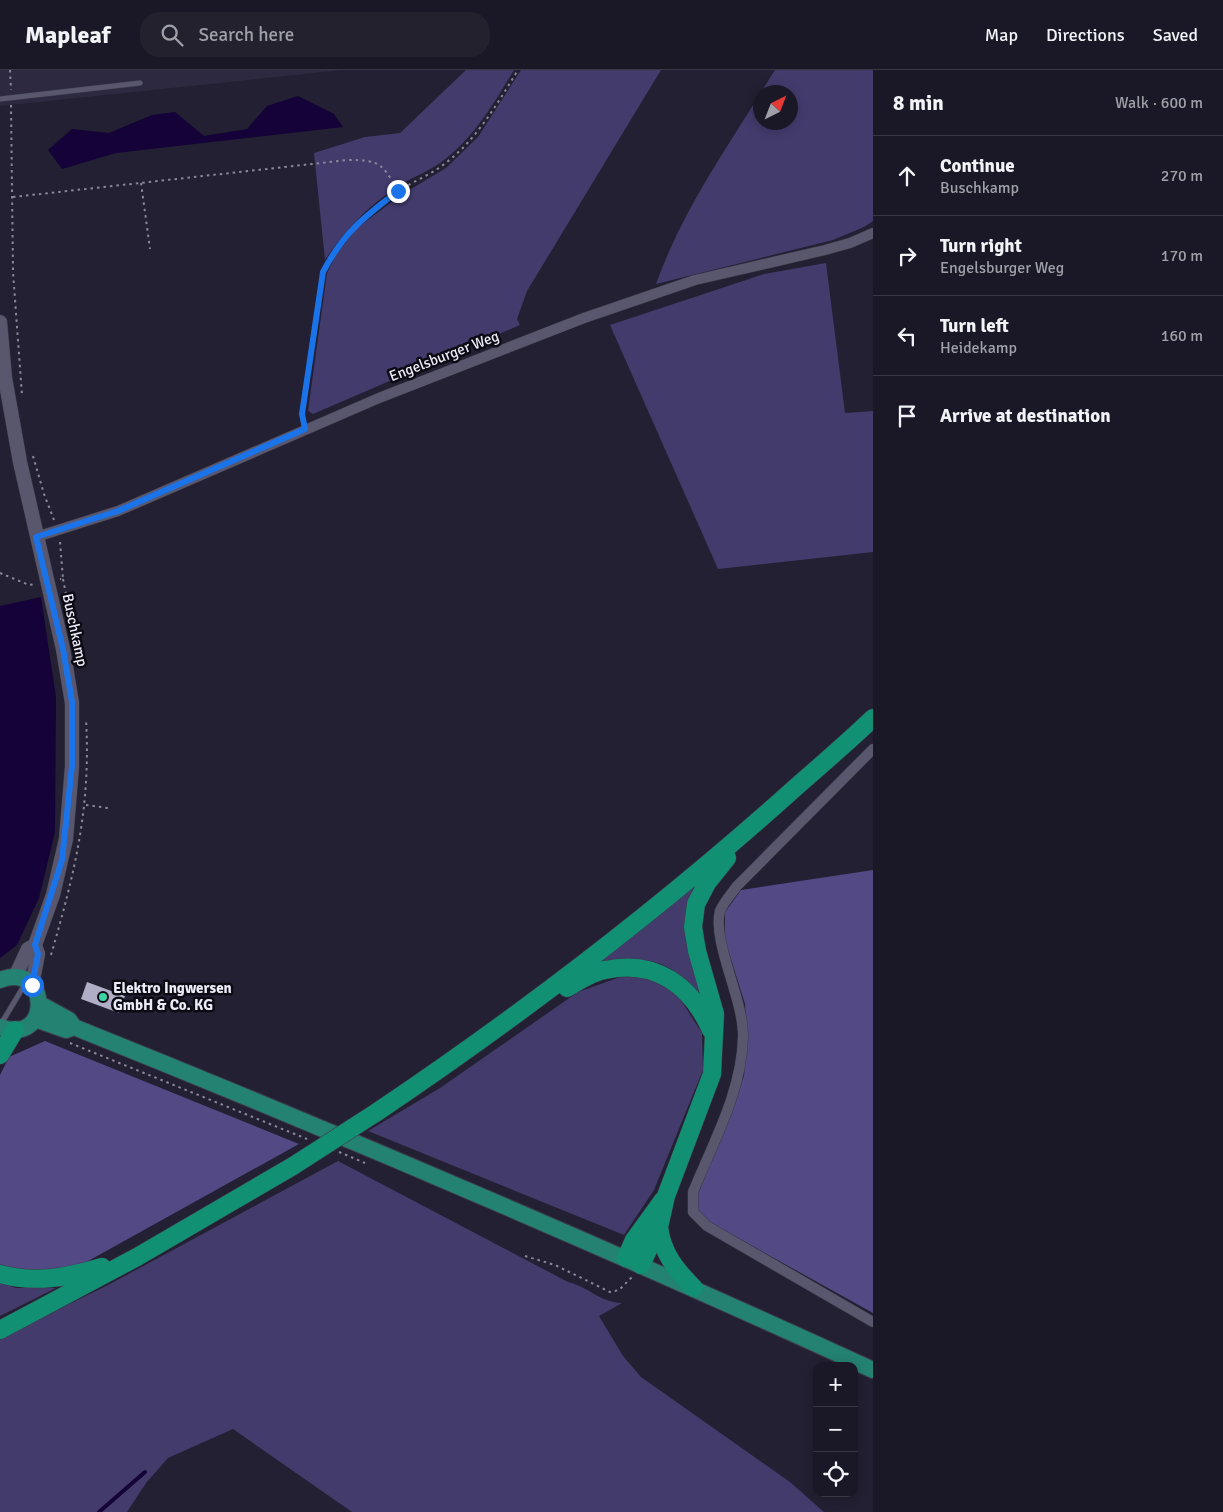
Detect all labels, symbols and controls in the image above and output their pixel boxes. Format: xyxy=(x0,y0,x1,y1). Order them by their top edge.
search box xyxy=(140,12,490,57)
text: Mapleaf xyxy=(25,20,110,50)
icon: search xyxy=(158,21,186,49)
text: Search here xyxy=(198,23,294,47)
text: Map xyxy=(985,24,1018,46)
text: Directions xyxy=(1046,24,1125,46)
text: Saved xyxy=(1153,24,1198,46)
north arrow xyxy=(753,85,798,130)
text: 8 min xyxy=(893,90,944,116)
text: Walk · 600 m xyxy=(1115,93,1203,113)
text: Continue xyxy=(940,154,1015,178)
icon: ahead xyxy=(893,162,921,190)
text: 270 m xyxy=(1161,166,1203,186)
text: Buschkamp xyxy=(940,178,1019,198)
route end xyxy=(387,180,410,203)
text: Turn right xyxy=(940,234,1022,258)
icon: right xyxy=(893,242,921,270)
text: 170 m xyxy=(1161,246,1203,266)
text: Engelsburger Weg xyxy=(940,258,1064,278)
text: Turn left xyxy=(940,314,1009,338)
icon: left xyxy=(893,322,921,350)
text: 160 m xyxy=(1161,326,1203,346)
street label: Engelsburger Weg xyxy=(386,327,502,385)
text: Heidekamp xyxy=(940,338,1017,358)
icon: arrive xyxy=(893,402,921,430)
text: Arrive at destination xyxy=(940,404,1111,428)
street label: Buschkamp xyxy=(58,592,92,668)
route start xyxy=(21,974,44,997)
place label: Elektro Ingwersen GmbH & Co. KG xyxy=(113,979,232,1014)
marker: Elektro Ingwersen GmbH & Co. KG xyxy=(97,991,109,1003)
map controls xyxy=(813,1362,858,1497)
button: + xyxy=(813,1362,858,1407)
button: − xyxy=(813,1407,858,1452)
button: locate xyxy=(813,1452,858,1497)

